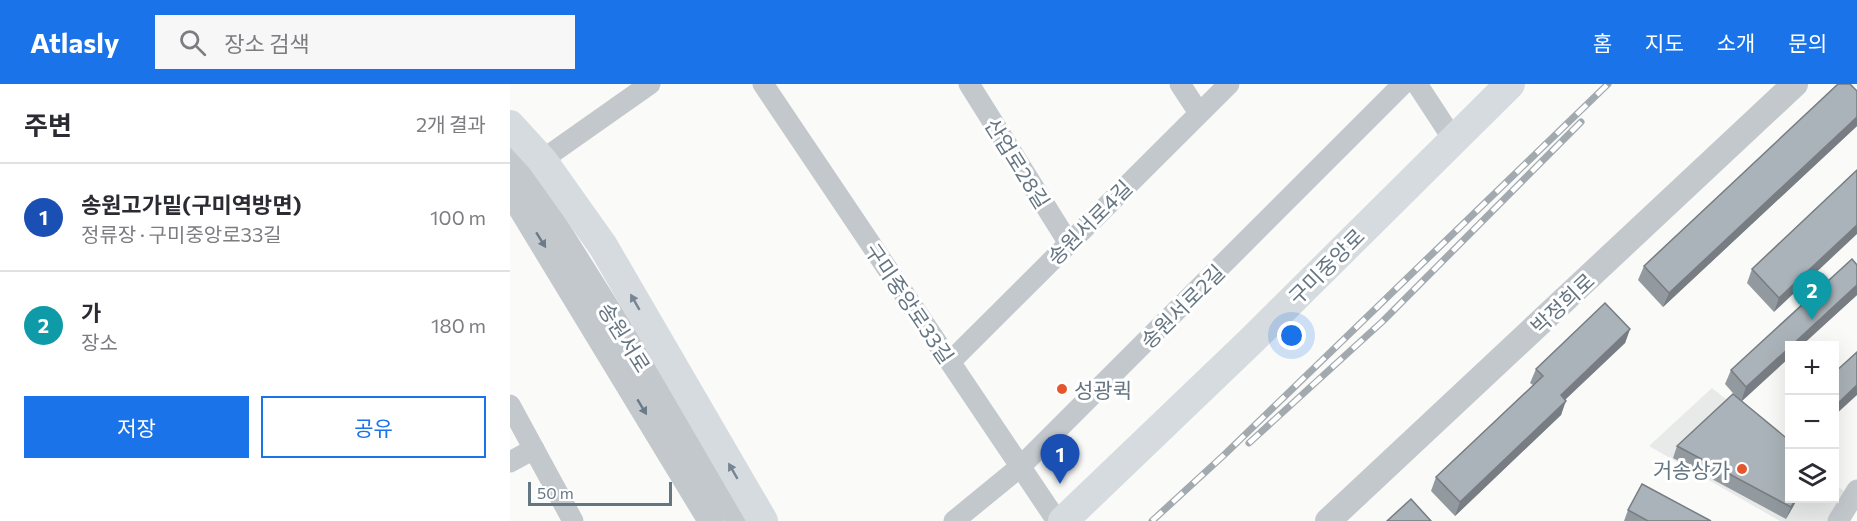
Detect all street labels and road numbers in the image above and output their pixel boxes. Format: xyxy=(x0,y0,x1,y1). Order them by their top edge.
street label: 산업로28길 xyxy=(980,113,1056,213)
street label: 송원서로4길 xyxy=(1042,175,1136,269)
street label: 구미중앙로 xyxy=(1283,223,1369,309)
street label: 구미중앙로33길 xyxy=(861,238,959,368)
street label: 송원서로2길 xyxy=(1135,259,1229,353)
street label: 박정희로 xyxy=(1525,268,1599,338)
street label: 송원서로 xyxy=(594,298,656,376)

